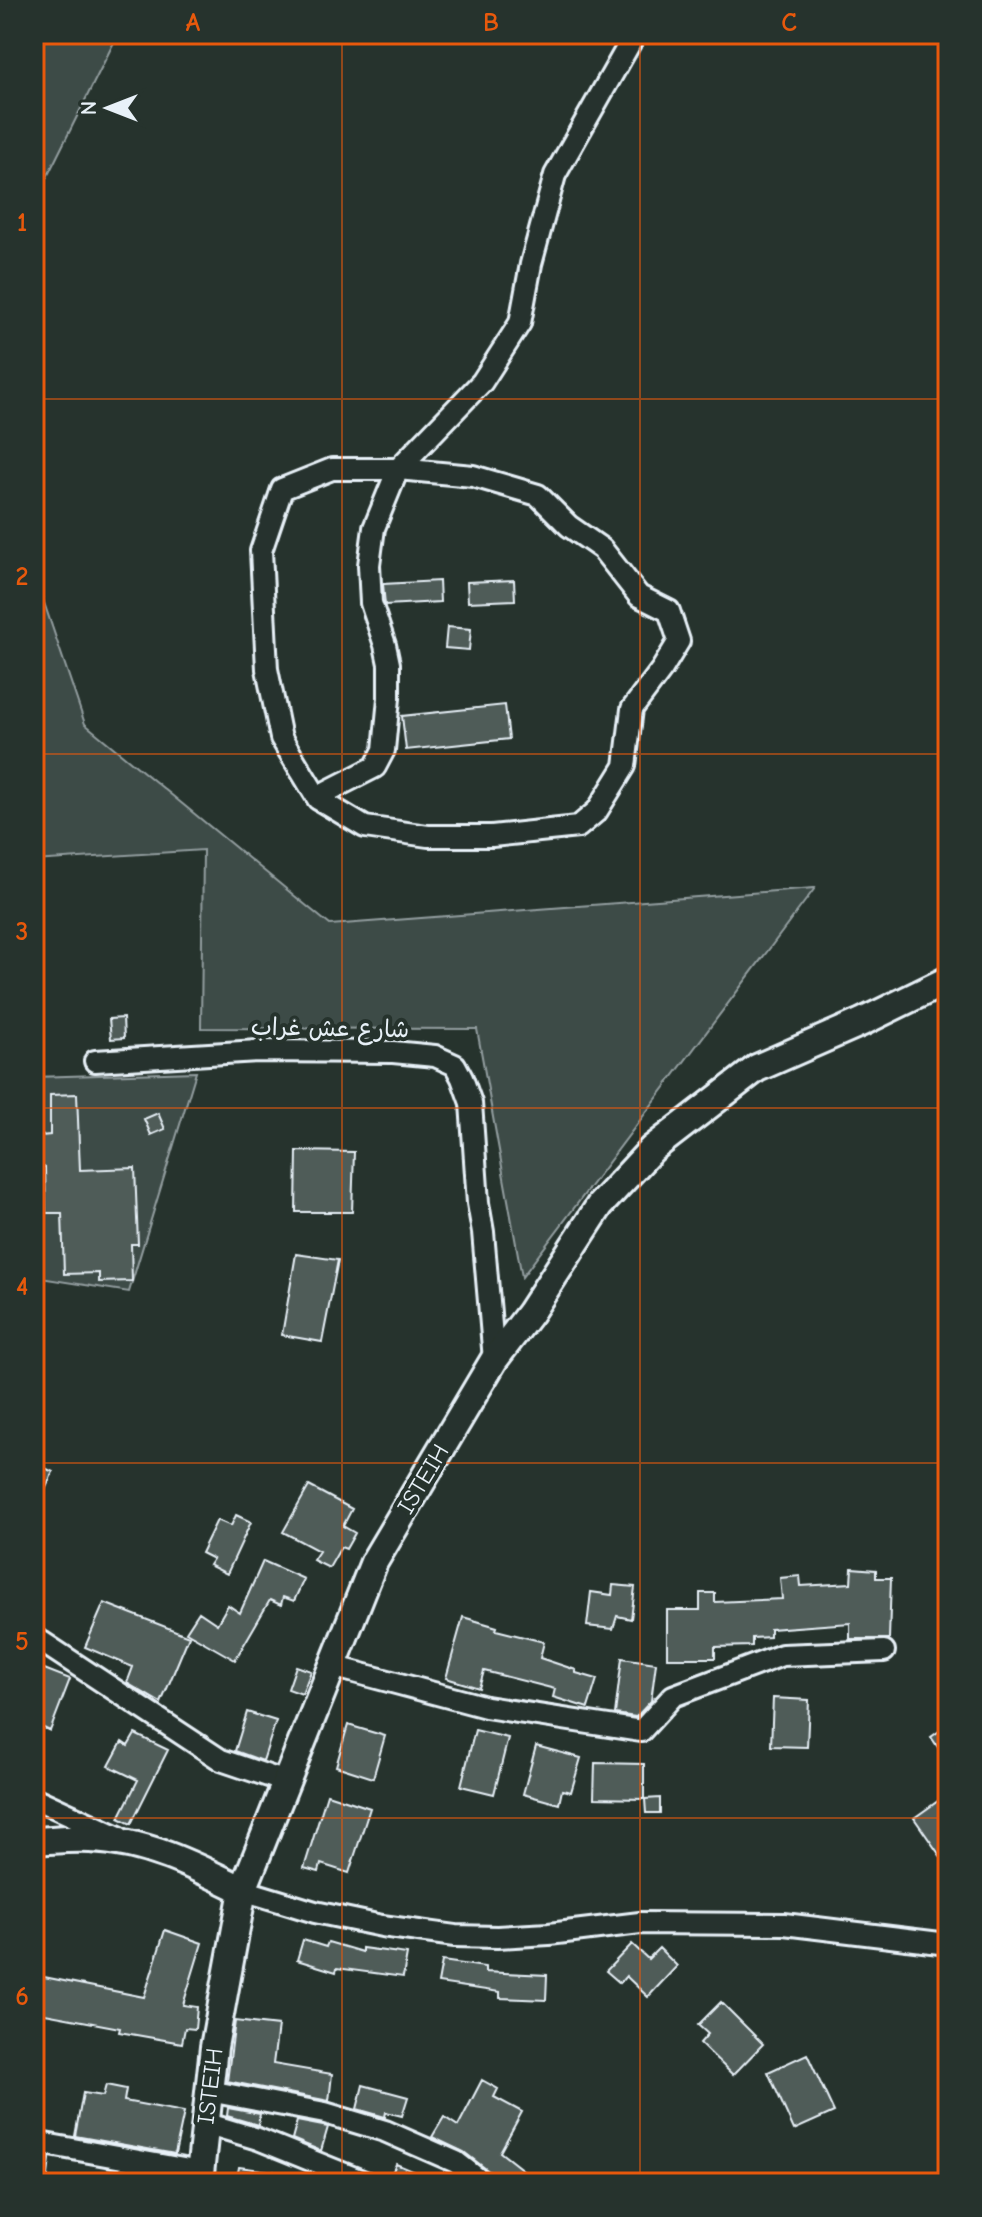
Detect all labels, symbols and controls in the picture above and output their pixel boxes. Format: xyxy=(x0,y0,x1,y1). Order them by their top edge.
text: A xyxy=(186,8,201,38)
text: B xyxy=(483,8,499,38)
text: C xyxy=(781,8,797,38)
north arrow xyxy=(68,68,148,148)
text: N xyxy=(76,101,102,115)
text: 1 xyxy=(17,208,27,238)
text: 2 xyxy=(16,562,28,592)
text: 3 xyxy=(16,917,28,947)
street label: شارع عش غراب xyxy=(250,1013,409,1046)
text: 4 xyxy=(16,1272,28,1302)
street label: ISTEIH xyxy=(391,1439,455,1519)
text: 5 xyxy=(15,1627,29,1657)
text: 6 xyxy=(15,1982,29,2012)
street label: ISTEIH xyxy=(191,2046,229,2126)

